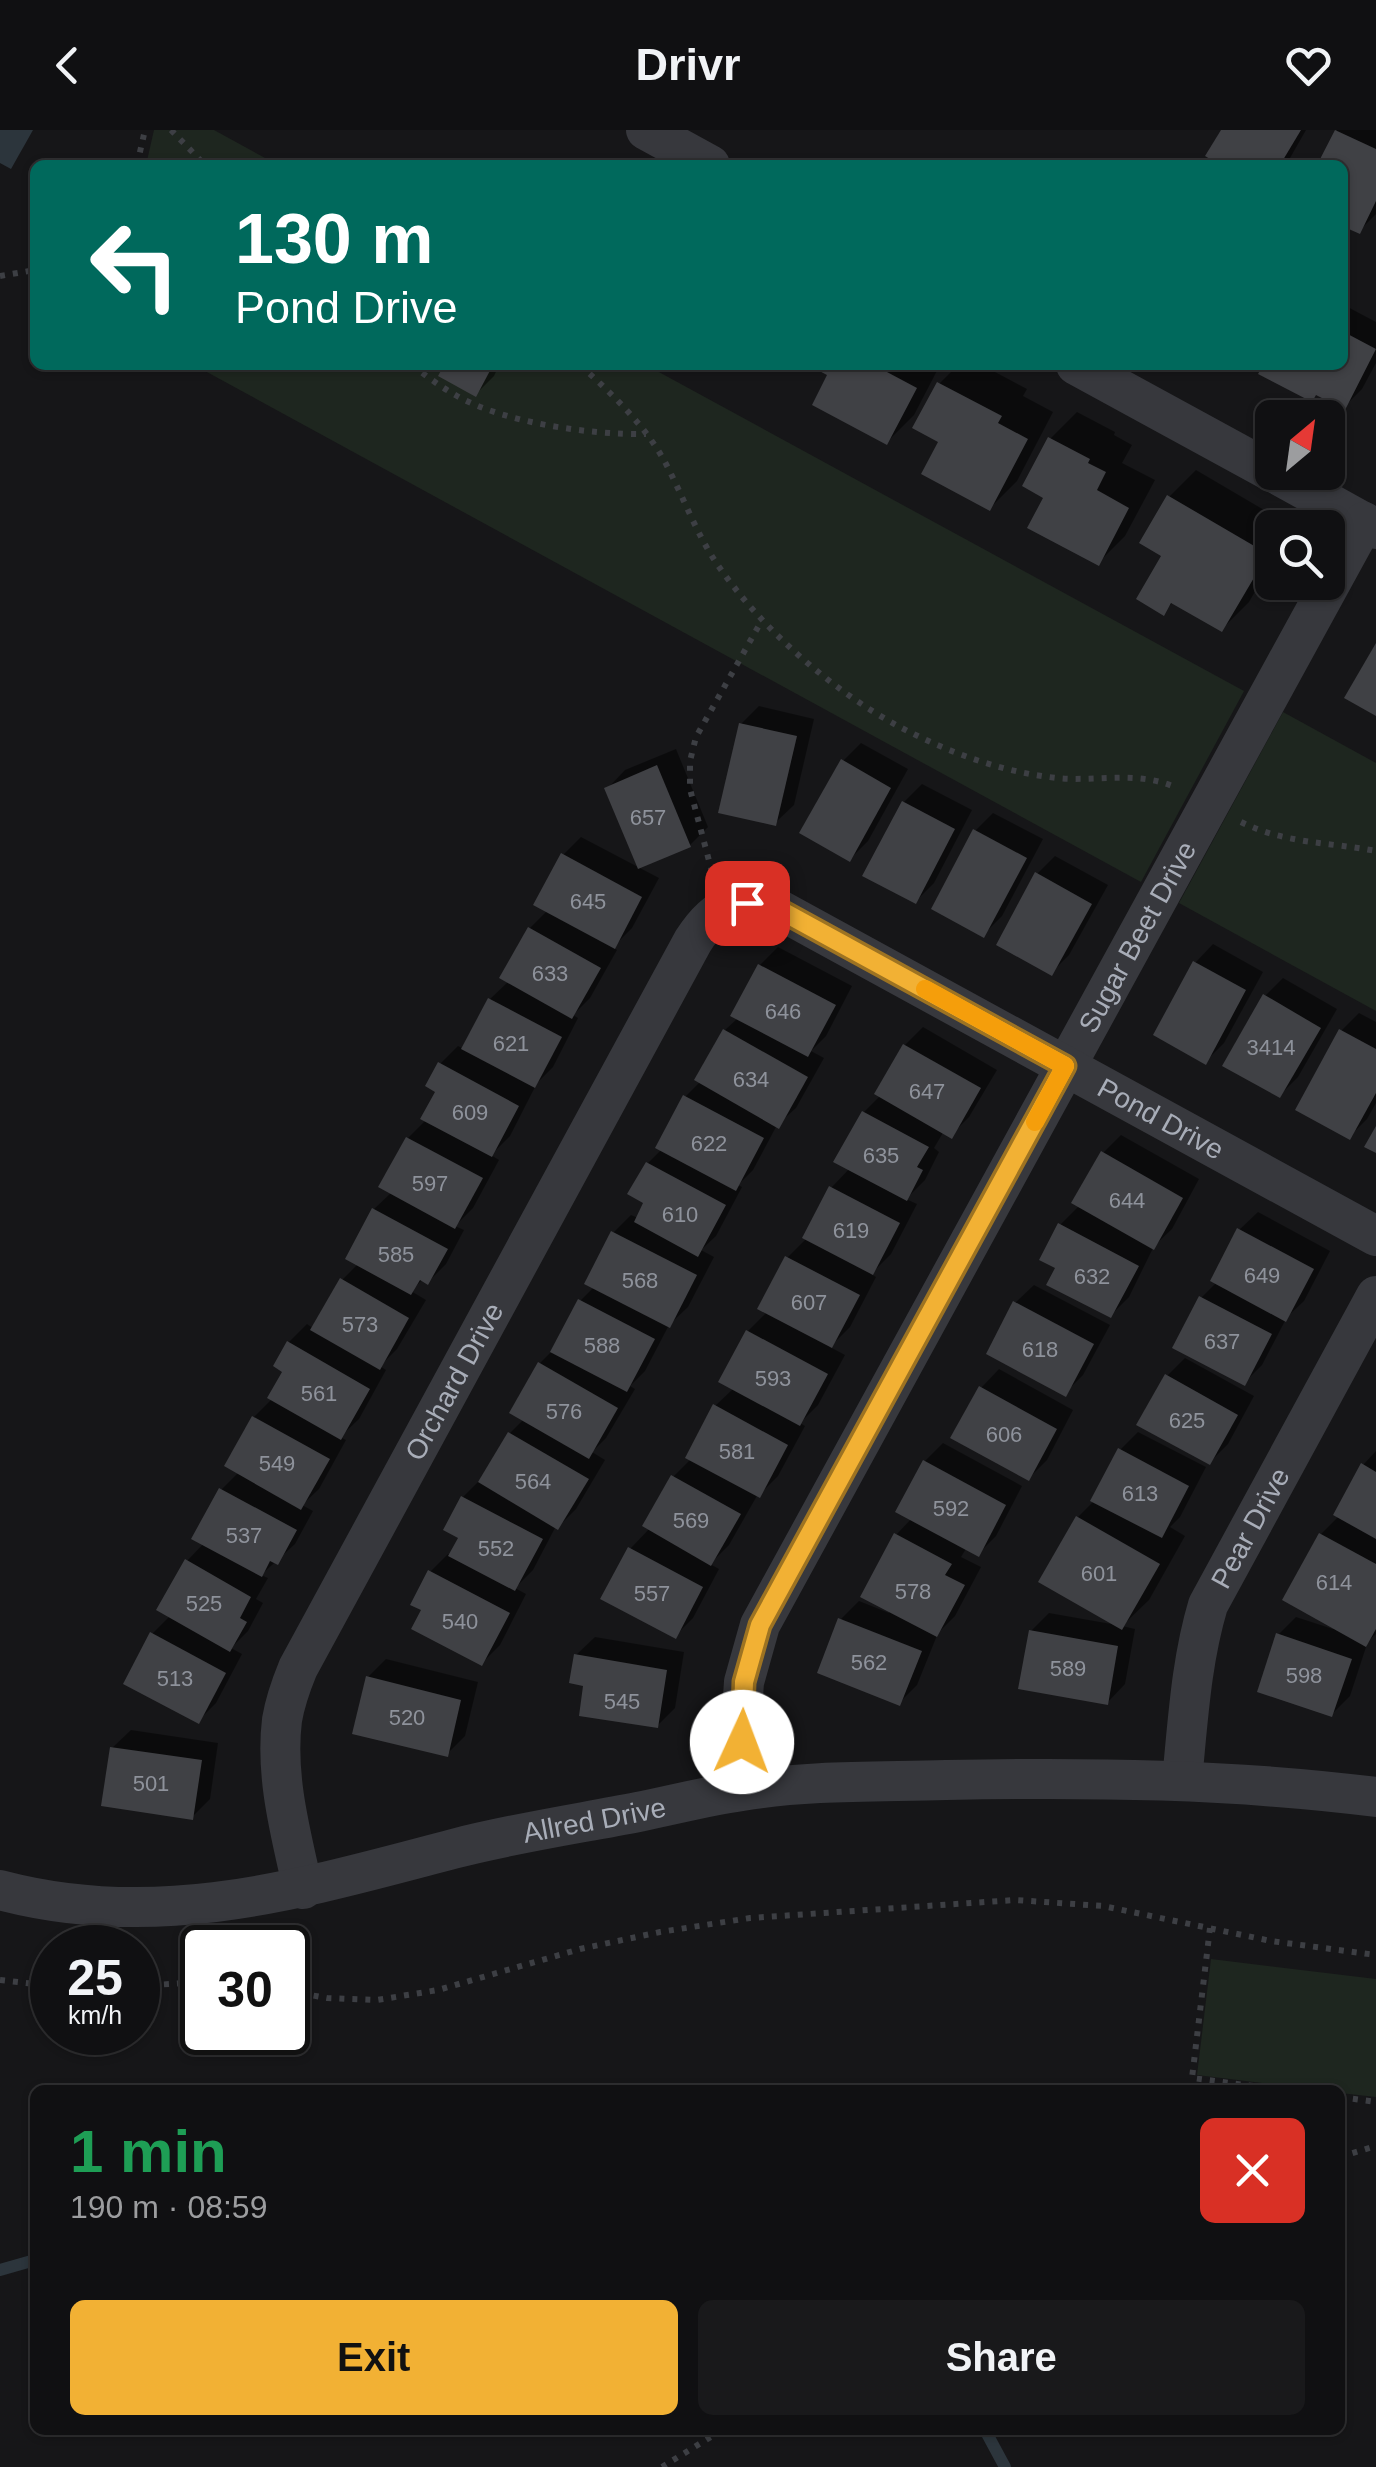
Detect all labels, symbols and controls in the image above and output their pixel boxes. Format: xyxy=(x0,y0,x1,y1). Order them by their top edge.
icon: back xyxy=(40,38,95,93)
icon: heart xyxy=(1281,38,1336,93)
text: Drivr xyxy=(635,39,741,90)
icon: left xyxy=(70,200,200,330)
text: 130 m xyxy=(235,200,433,278)
text: Pond Drive xyxy=(235,282,458,333)
north arrow xyxy=(1255,400,1345,490)
map controls xyxy=(1255,400,1345,600)
button: search xyxy=(1255,510,1345,600)
house number: 657 xyxy=(630,805,666,830)
street label: Sugar Beet Drive xyxy=(1073,836,1202,1038)
pin xyxy=(705,861,790,946)
icon: arrive xyxy=(720,876,775,931)
house number: 645 xyxy=(570,889,606,914)
house number: 633 xyxy=(532,961,568,986)
house number: 646 xyxy=(765,999,801,1024)
house number: 621 xyxy=(493,1031,529,1056)
house number: 3414 xyxy=(1247,1035,1295,1060)
house number: 634 xyxy=(733,1067,769,1092)
street label: Pond Drive xyxy=(1092,1072,1229,1166)
house number: 647 xyxy=(909,1079,945,1104)
house number: 609 xyxy=(452,1100,488,1125)
house number: 622 xyxy=(691,1131,727,1156)
house number: 635 xyxy=(863,1143,899,1168)
house number: 597 xyxy=(412,1171,448,1196)
house number: 644 xyxy=(1109,1188,1145,1213)
house number: 610 xyxy=(662,1202,698,1227)
house number: 619 xyxy=(833,1218,869,1243)
house number: 585 xyxy=(378,1242,414,1267)
house number: 649 xyxy=(1244,1263,1280,1288)
house number: 632 xyxy=(1074,1264,1110,1289)
house number: 568 xyxy=(622,1268,658,1293)
house number: 607 xyxy=(791,1290,827,1315)
street label: Orchard Drive xyxy=(399,1298,509,1466)
house number: 573 xyxy=(342,1312,378,1337)
house number: 637 xyxy=(1204,1329,1240,1354)
house number: 588 xyxy=(584,1333,620,1358)
house number: 618 xyxy=(1022,1337,1058,1362)
house number: 593 xyxy=(755,1366,791,1391)
house number: 561 xyxy=(301,1381,337,1406)
house number: 576 xyxy=(546,1399,582,1424)
house number: 625 xyxy=(1169,1408,1205,1433)
house number: 606 xyxy=(986,1422,1022,1447)
house number: 581 xyxy=(719,1439,755,1464)
house number: 549 xyxy=(259,1451,295,1476)
street label: Pear Drive xyxy=(1205,1463,1296,1594)
house number: 564 xyxy=(515,1469,551,1494)
house number: 613 xyxy=(1122,1481,1158,1506)
house number: 592 xyxy=(933,1496,969,1521)
house number: 569 xyxy=(673,1508,709,1533)
house number: 537 xyxy=(226,1523,262,1548)
house number: 552 xyxy=(478,1536,514,1561)
house number: 601 xyxy=(1081,1561,1117,1586)
house number: 614 xyxy=(1316,1570,1352,1595)
house number: 578 xyxy=(895,1579,931,1604)
house number: 557 xyxy=(634,1581,670,1606)
house number: 525 xyxy=(186,1591,222,1616)
house number: 540 xyxy=(442,1609,478,1634)
house number: 562 xyxy=(851,1650,887,1675)
house number: 589 xyxy=(1050,1656,1086,1681)
house number: 598 xyxy=(1286,1663,1322,1688)
house number: 513 xyxy=(157,1666,193,1691)
house number: 545 xyxy=(604,1689,640,1714)
position arrow xyxy=(690,1690,794,1794)
house number: 520 xyxy=(389,1705,425,1730)
house number: 501 xyxy=(133,1771,169,1796)
street label: Allred Drive xyxy=(520,1792,669,1849)
speed limit sign: 30 xyxy=(180,1925,310,2055)
text: 25 xyxy=(67,1950,123,2006)
text: km/h xyxy=(68,2001,122,2029)
text: 1 min xyxy=(70,2118,227,2185)
button: close xyxy=(1200,2118,1305,2223)
text: 190 m · 08:59 xyxy=(70,2189,267,2225)
button: Exit xyxy=(70,2300,678,2415)
button: Share xyxy=(698,2300,1305,2415)

